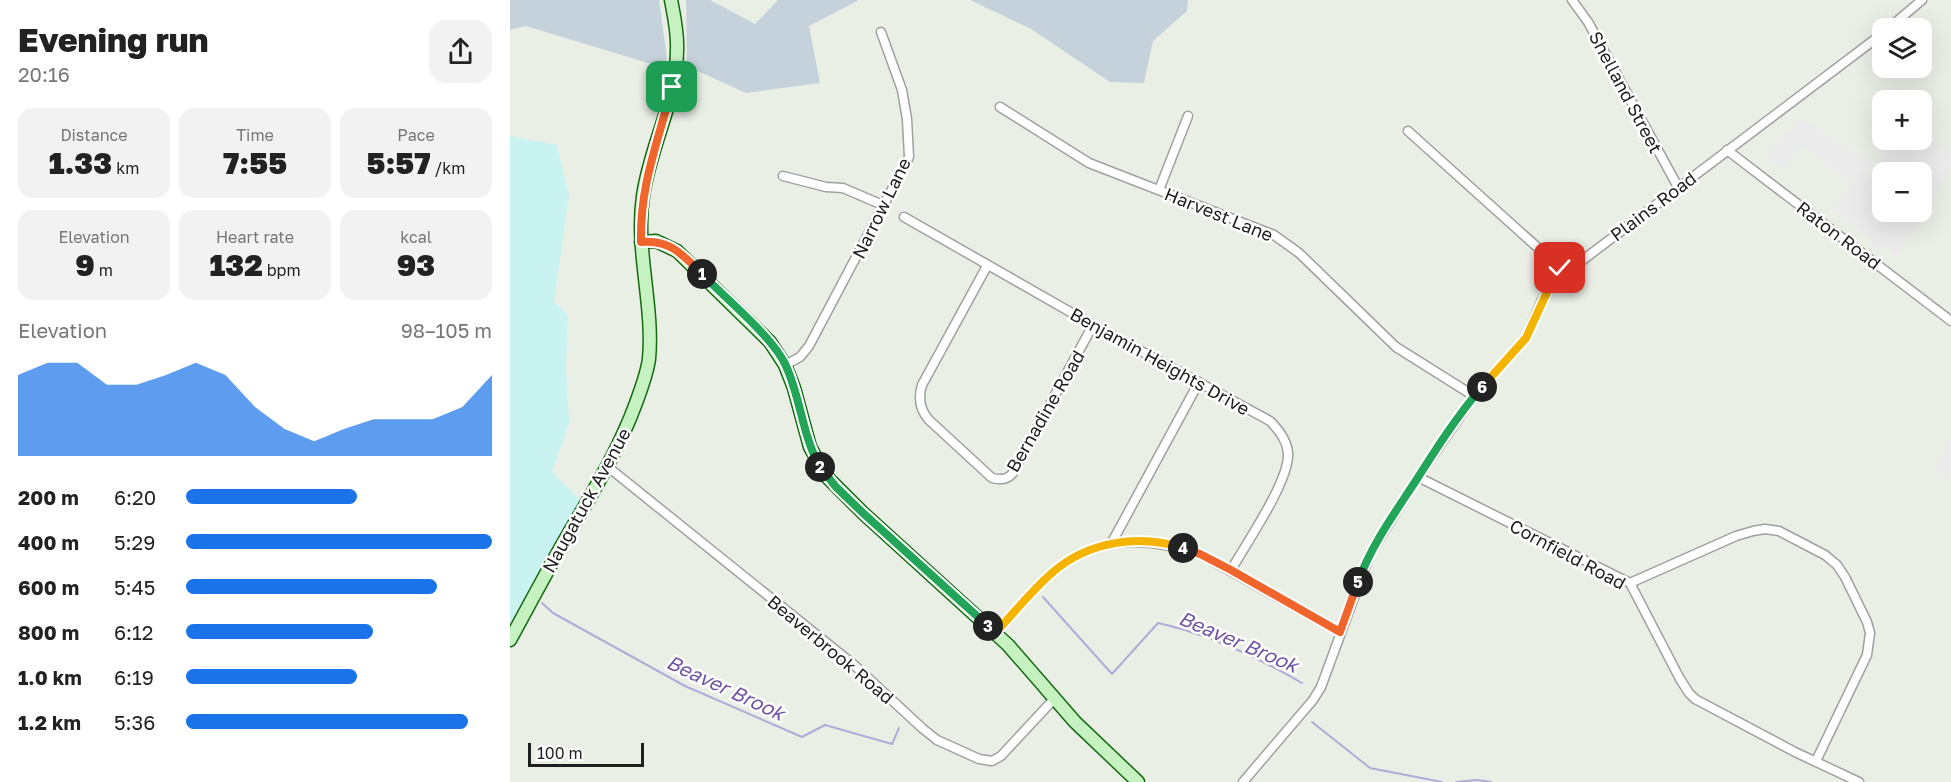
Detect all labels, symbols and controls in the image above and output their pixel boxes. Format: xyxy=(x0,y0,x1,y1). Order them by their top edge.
map controls xyxy=(1872,18,1932,222)
button: layers xyxy=(1872,18,1932,78)
text: Evening run xyxy=(18,20,209,59)
button: share xyxy=(429,20,492,83)
street label: Shelland Street xyxy=(1585,27,1667,157)
pin xyxy=(646,61,697,112)
text: 20:16 xyxy=(18,62,70,86)
icon: arrive xyxy=(655,70,688,103)
button: + xyxy=(1872,90,1932,150)
text: Distance xyxy=(60,125,128,145)
text: Time xyxy=(236,125,274,145)
text: Pace xyxy=(397,125,435,145)
text: 1.33 xyxy=(49,145,112,181)
text: 7:55 xyxy=(223,145,287,181)
text: 5:57 xyxy=(366,145,431,181)
street label: Narrow Lane xyxy=(847,154,915,262)
text: km xyxy=(112,158,139,178)
text: /km xyxy=(431,158,466,178)
button: − xyxy=(1872,162,1932,222)
street label: Plains Road xyxy=(1606,167,1700,245)
street label: Harvest Lane xyxy=(1162,182,1276,246)
street label: Raton Road xyxy=(1793,196,1885,274)
text: Elevation xyxy=(58,227,130,247)
text: Heart rate xyxy=(216,227,294,247)
text: kcal xyxy=(400,227,432,247)
pin xyxy=(1534,242,1585,293)
text: 9 xyxy=(75,247,95,283)
text: 132 xyxy=(209,247,263,283)
text: 93 xyxy=(397,247,435,283)
icon: check xyxy=(1543,251,1576,284)
pin: 1 xyxy=(687,259,717,289)
text: m xyxy=(95,260,113,280)
text: bpm xyxy=(263,260,301,280)
text: 1 xyxy=(698,264,706,284)
street label: Benjamin Heights Drive xyxy=(1066,303,1254,419)
text: Elevation xyxy=(18,318,107,342)
text: 98–105 m xyxy=(401,318,492,342)
street label: Bernadine Road xyxy=(1001,346,1089,476)
pin: 6 xyxy=(1467,372,1497,402)
text: 6 xyxy=(1477,377,1487,397)
street label: Naugatuck Avenue xyxy=(537,424,635,576)
pin: 2 xyxy=(805,452,835,482)
text: 2 xyxy=(815,457,825,477)
text: 200 m xyxy=(18,485,79,509)
text: 6:20 xyxy=(114,485,156,509)
street label: Cornfield Road xyxy=(1506,514,1630,594)
text: 400 m xyxy=(18,530,79,554)
text: 5:29 xyxy=(114,530,155,554)
pin: 4 xyxy=(1168,533,1198,563)
text: 4 xyxy=(1178,538,1188,558)
pin: 5 xyxy=(1343,567,1373,597)
text: 5 xyxy=(1353,572,1363,592)
text: 600 m xyxy=(18,575,79,599)
text: 5:45 xyxy=(114,575,155,599)
street label: Beaverbrook Road xyxy=(763,590,899,708)
water label: Beaver Brook xyxy=(1176,605,1305,678)
pin: 3 xyxy=(973,611,1003,641)
text: 3 xyxy=(983,616,993,636)
text: 800 m xyxy=(18,620,79,644)
text: 6:12 xyxy=(114,620,153,644)
water label: Beaver Brook xyxy=(663,649,791,726)
text: 1.0 km xyxy=(18,665,82,689)
text: 6:19 xyxy=(114,665,154,689)
text: 1.2 km xyxy=(18,710,81,734)
text: 5:36 xyxy=(114,710,155,734)
scale bar xyxy=(528,740,644,768)
text: 100 m xyxy=(537,743,583,763)

